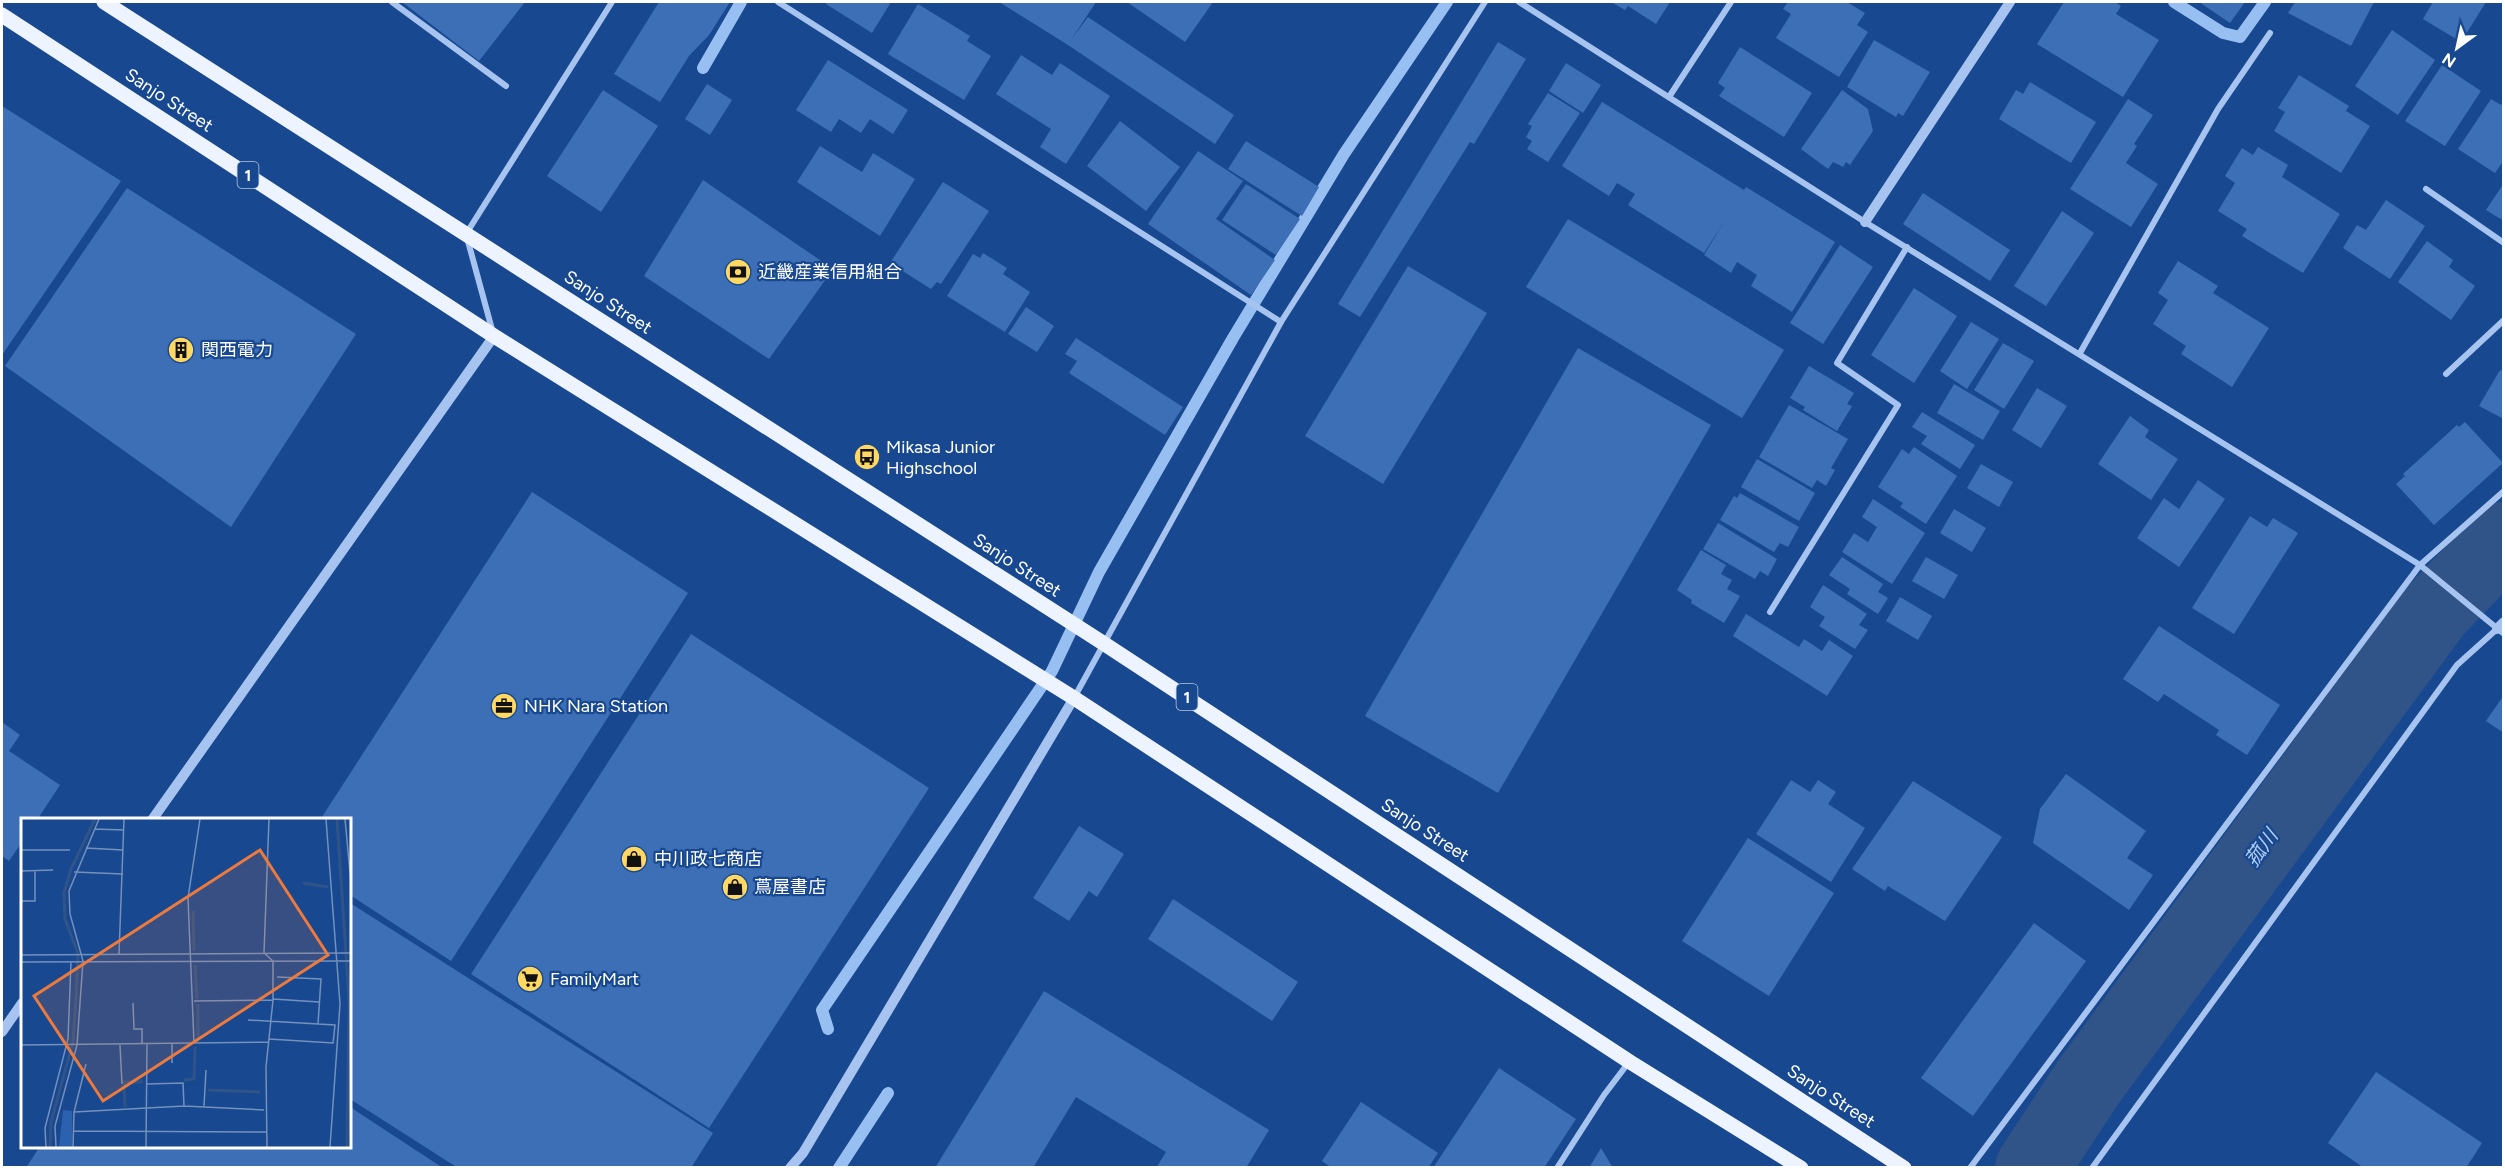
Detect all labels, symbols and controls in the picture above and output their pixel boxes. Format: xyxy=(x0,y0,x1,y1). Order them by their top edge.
north arrow xyxy=(2427,18,2487,78)
text: N xyxy=(2439,49,2459,71)
street label: Sanjo Street xyxy=(121,63,217,137)
road number: 1 xyxy=(238,162,258,188)
bank icon: 近畿産業信用組合 xyxy=(723,257,753,287)
place label: 近畿産業信用組合 xyxy=(758,261,902,283)
street label: Sanjo Street xyxy=(560,265,656,339)
building icon: 関西電力 xyxy=(166,335,196,365)
place label: 関西電力 xyxy=(201,339,273,361)
place label: Mikasa Junior Highschool xyxy=(886,436,995,479)
bus stop icon: Mikasa Junior Highschool xyxy=(852,442,882,472)
street label: Sanjo Street xyxy=(969,528,1065,602)
road number: 1 xyxy=(1176,684,1198,710)
office icon: NHK Nara Station xyxy=(489,691,519,721)
place label: NHK Nara Station xyxy=(524,695,668,717)
street label: Sanjo Street xyxy=(1377,793,1473,867)
inset map xyxy=(21,818,351,1148)
water label: 菰川 xyxy=(2240,823,2284,871)
shop icon: 中川政七商店 xyxy=(619,844,649,874)
place label: 中川政七商店 xyxy=(654,848,762,870)
shop icon: 蔦屋書店 xyxy=(720,872,750,902)
place label: 蔦屋書店 xyxy=(754,876,826,898)
supermarket icon: FamilyMart xyxy=(515,964,545,994)
place label: FamilyMart xyxy=(550,968,639,990)
street label: Sanjo Street xyxy=(1783,1059,1879,1133)

